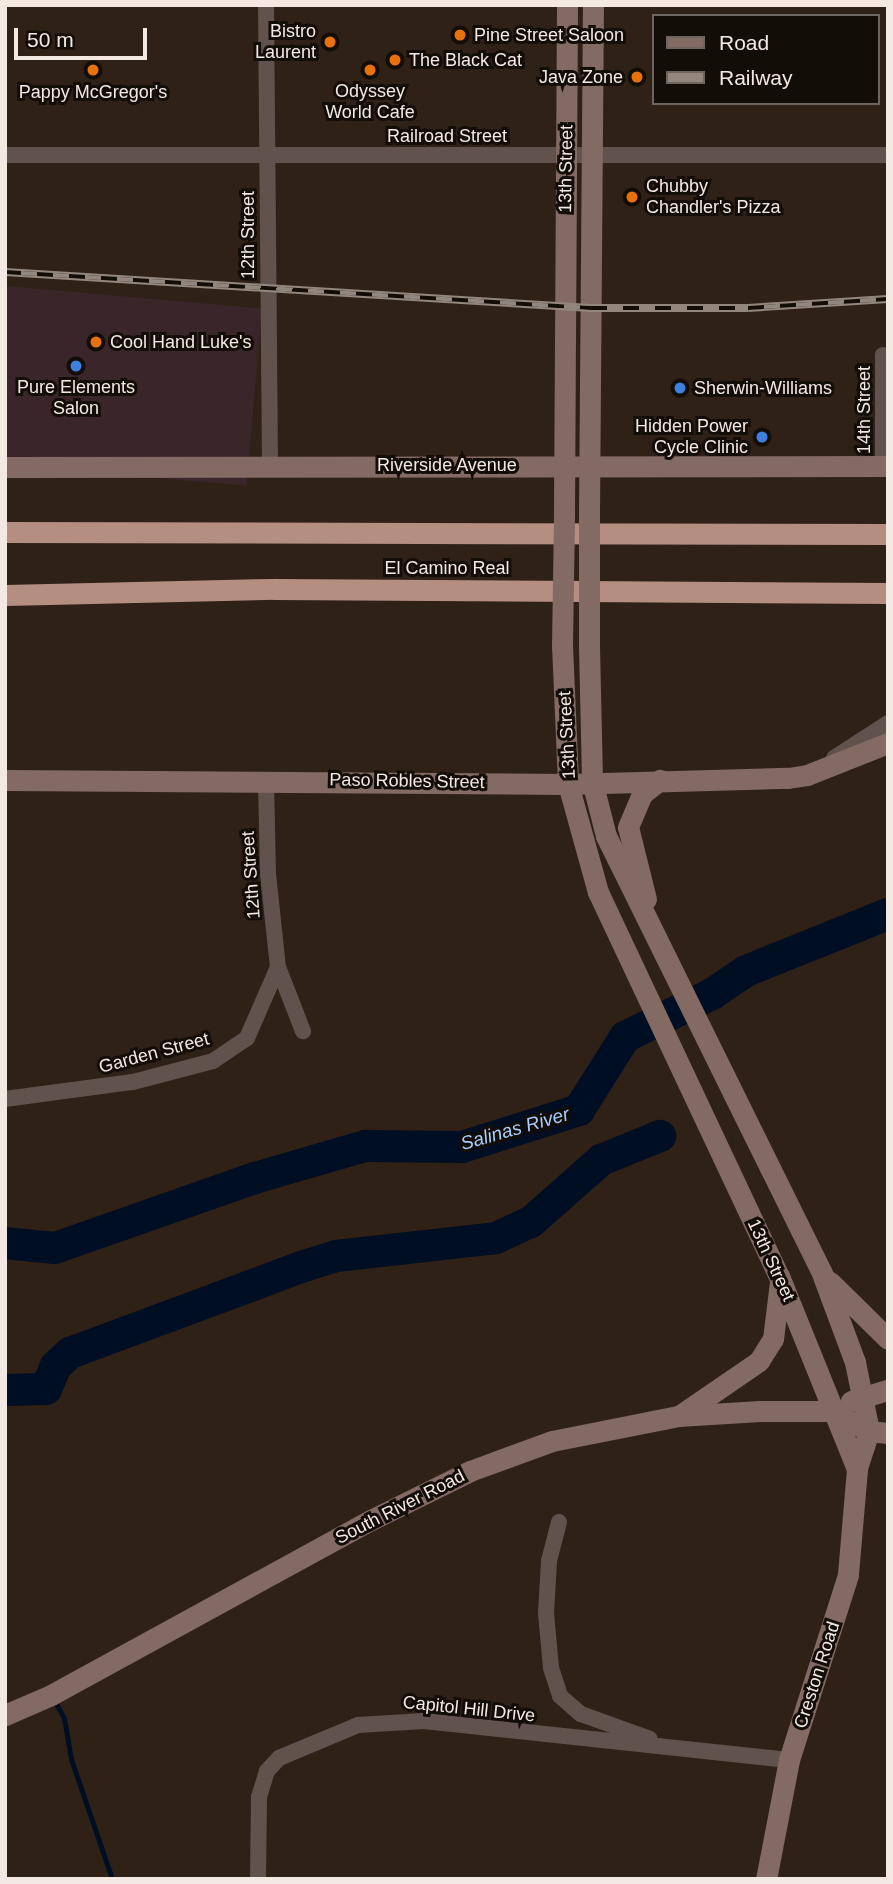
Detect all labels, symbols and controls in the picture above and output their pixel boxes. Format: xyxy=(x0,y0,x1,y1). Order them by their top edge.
scale bar xyxy=(18,14,150,58)
legend xyxy=(652,14,879,105)
place label: Bistro Laurent xyxy=(255,21,316,64)
place label: Pine Street Saloon xyxy=(474,24,624,46)
marker: Pine Street Saloon xyxy=(452,27,468,43)
text: 50 m xyxy=(27,28,74,51)
text: Road xyxy=(719,31,769,54)
marker: Bistro Laurent xyxy=(322,34,338,50)
place label: The Black Cat xyxy=(409,49,522,71)
marker: The Black Cat xyxy=(387,52,403,68)
marker: Pappy McGregor's xyxy=(85,62,101,78)
marker: Odyssey World Cafe xyxy=(362,62,378,78)
place label: Java Zone xyxy=(539,66,623,88)
text: Railway xyxy=(719,66,793,89)
marker: Java Zone xyxy=(629,69,645,85)
place label: Pappy McGregor's xyxy=(19,81,167,103)
place label: Odyssey World Cafe xyxy=(325,81,415,124)
street label: Railroad Street xyxy=(387,125,507,147)
street label: 13th Street xyxy=(554,125,578,213)
place label: Chubby Chandler's Pizza xyxy=(646,176,780,218)
marker: Chubby Chandler's Pizza xyxy=(624,189,640,205)
street label: 12th Street xyxy=(237,191,259,279)
place label: Cool Hand Luke's xyxy=(110,331,252,353)
marker: Cool Hand Luke's xyxy=(88,334,104,350)
marker: Pure Elements Salon xyxy=(68,358,84,374)
street label: 14th Street xyxy=(853,366,875,454)
place label: Pure Elements Salon xyxy=(17,377,135,420)
place label: Sherwin-Williams xyxy=(694,377,832,399)
marker: Sherwin-Williams xyxy=(672,380,688,396)
place label: Hidden Power Cycle Clinic xyxy=(635,416,748,458)
marker: Hidden Power Cycle Clinic xyxy=(754,429,770,445)
street label: Riverside Avenue xyxy=(377,454,517,476)
street label: El Camino Real xyxy=(384,557,510,579)
street label: 13th Street xyxy=(554,690,580,780)
street label: Paso Robles Street xyxy=(329,769,485,793)
street label: 12th Street xyxy=(237,830,265,920)
street label: Garden Street xyxy=(97,1028,211,1078)
water label: Salinas River xyxy=(458,1103,572,1155)
street label: 13th Street xyxy=(743,1216,799,1304)
street label: South River Road xyxy=(332,1465,468,1549)
street label: Creston Road xyxy=(790,1619,844,1731)
street label: Capitol Hill Drive xyxy=(402,1691,536,1727)

